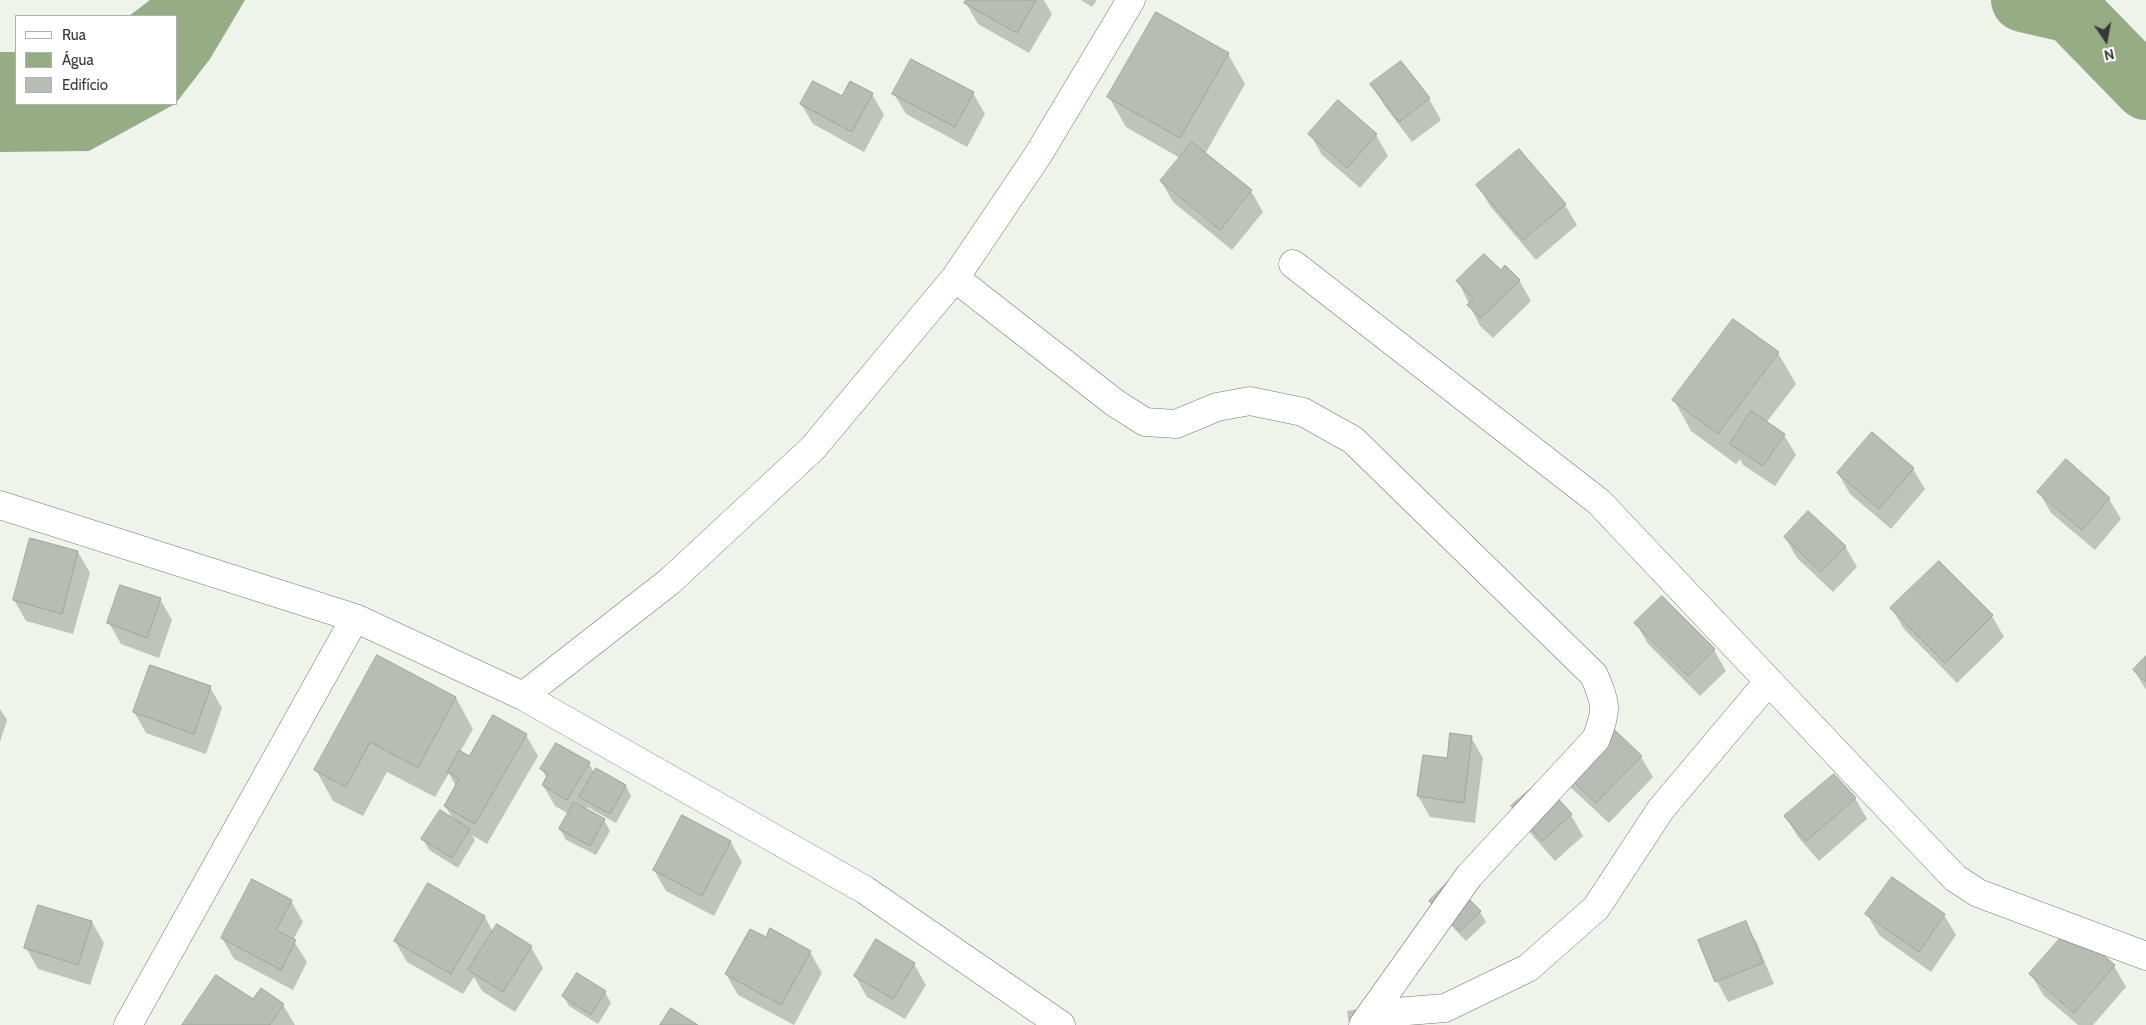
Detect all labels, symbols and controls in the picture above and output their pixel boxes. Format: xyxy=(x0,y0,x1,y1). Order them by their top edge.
legend xyxy=(15,15,178,105)
north arrow xyxy=(2081,15,2131,65)
text: Rua xyxy=(62,26,86,44)
text: N xyxy=(2102,45,2116,65)
text: Água xyxy=(62,51,94,69)
text: Edifício xyxy=(62,76,108,94)

